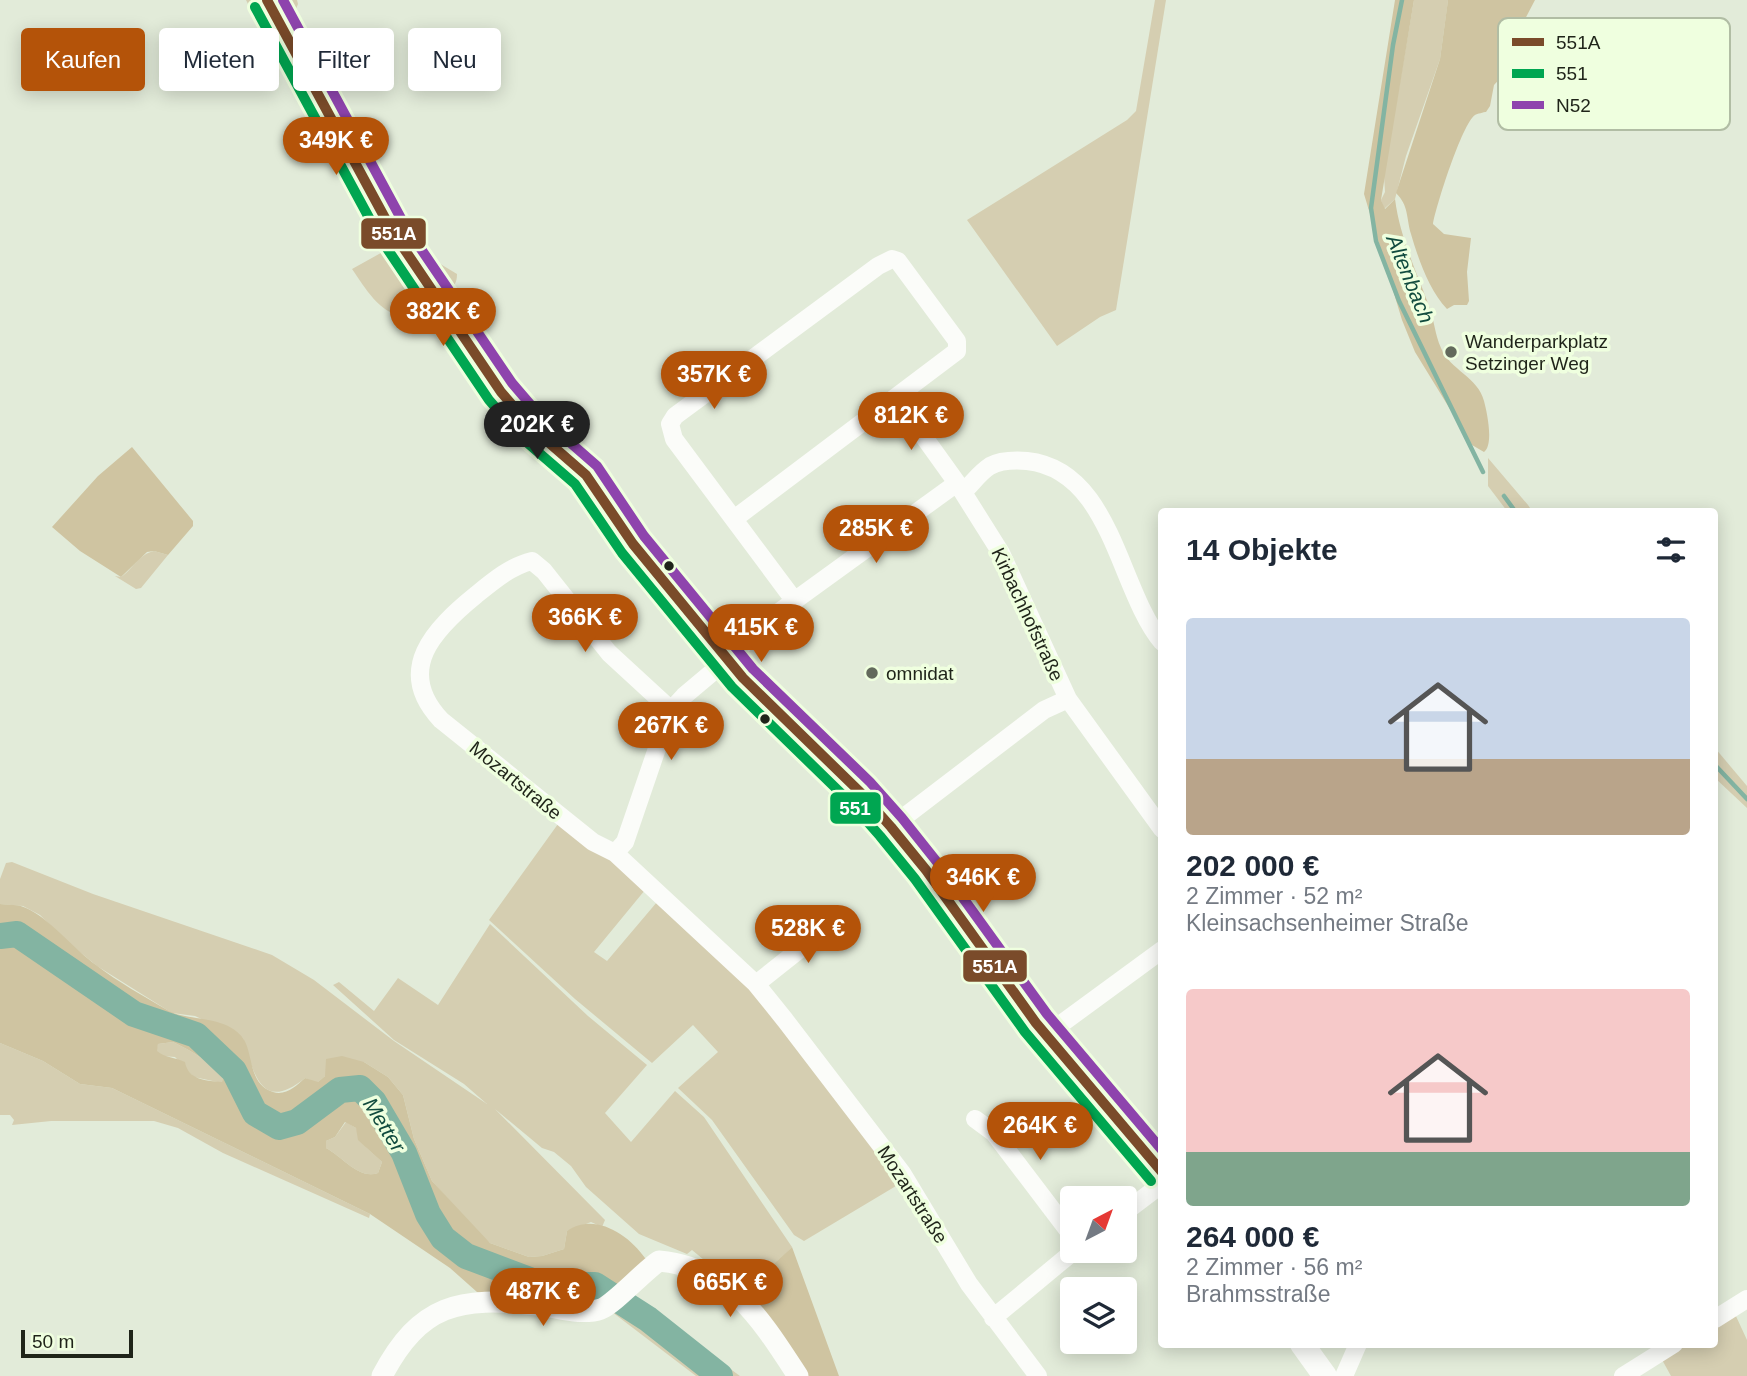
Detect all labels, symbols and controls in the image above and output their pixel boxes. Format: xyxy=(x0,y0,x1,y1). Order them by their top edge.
legend xyxy=(1498,18,1730,130)
chip: Kaufen xyxy=(21,28,145,91)
chip: Mieten xyxy=(159,28,279,91)
chip: Filter xyxy=(293,28,394,91)
chip: Neu xyxy=(408,28,501,91)
text: 551A xyxy=(1556,32,1601,53)
text: 551 xyxy=(1556,63,1588,84)
text: N52 xyxy=(1556,95,1591,116)
pin: 349K € xyxy=(279,118,393,177)
text: 349K € xyxy=(299,127,373,153)
line badge: 551A xyxy=(360,217,427,250)
text: 551A xyxy=(371,223,417,244)
water label: Altenbach xyxy=(1382,229,1439,326)
pin: 382K € xyxy=(386,288,500,348)
text: 382K € xyxy=(406,298,480,324)
place label: Wanderparkplatz Setzinger Weg xyxy=(1465,331,1608,374)
marker: Wanderparkplatz Setzinger Weg xyxy=(1443,344,1459,360)
pin: 357K € xyxy=(657,352,771,411)
text: 357K € xyxy=(677,361,751,387)
pin: 812K € xyxy=(854,392,968,452)
pin: 202K € xyxy=(480,402,594,461)
text: 812K € xyxy=(874,402,948,428)
text: 202K € xyxy=(500,411,574,437)
pin: 285K € xyxy=(819,505,933,565)
text: 285K € xyxy=(839,515,913,541)
icon: filters xyxy=(1652,531,1690,569)
text: 14 Objekte xyxy=(1186,533,1338,566)
street label: Kirbachhofstraße xyxy=(987,544,1068,684)
unlabelled marker xyxy=(662,559,676,573)
pin: 366K € xyxy=(528,594,642,654)
text: 366K € xyxy=(548,604,622,630)
pin: 415K € xyxy=(704,604,818,664)
text: 415K € xyxy=(724,614,798,640)
place label: omnidat xyxy=(886,663,954,684)
icon: home xyxy=(1375,664,1501,790)
marker: omnidat xyxy=(864,665,880,681)
pin: 267K € xyxy=(614,702,728,762)
text: 267K € xyxy=(634,712,708,738)
unlabelled marker xyxy=(758,712,772,726)
street label: Mozartstraße xyxy=(466,737,566,824)
line badge: 551 xyxy=(829,791,882,825)
text: 551 xyxy=(839,798,871,819)
text: 202 000 € xyxy=(1186,849,1319,882)
pin: 346K € xyxy=(926,855,1040,914)
text: 346K € xyxy=(946,864,1020,890)
text: 2 Zimmer · 52 m² xyxy=(1186,883,1362,909)
pin: 528K € xyxy=(751,906,865,965)
text: Kleinsachsenheimer Straße xyxy=(1186,910,1469,936)
text: 528K € xyxy=(771,915,845,941)
line badge: 551A xyxy=(962,949,1028,983)
text: 551A xyxy=(972,956,1018,977)
icon: home xyxy=(1375,1035,1501,1161)
water label: Metter xyxy=(359,1093,410,1157)
pin: 264K € xyxy=(983,1102,1097,1162)
text: 264K € xyxy=(1003,1112,1077,1138)
street label: Mozartstraße xyxy=(873,1142,952,1247)
north arrow xyxy=(1060,1186,1138,1264)
map controls xyxy=(1060,1186,1137,1354)
text: 264 000 € xyxy=(1186,1220,1319,1253)
text: 2 Zimmer · 56 m² xyxy=(1186,1254,1362,1280)
pin: 665K € xyxy=(673,1260,787,1319)
pin: 487K € xyxy=(486,1268,600,1328)
text: 665K € xyxy=(693,1269,767,1295)
button: layers xyxy=(1060,1277,1137,1354)
text: 487K € xyxy=(506,1278,580,1304)
text: Brahmsstraße xyxy=(1186,1281,1330,1307)
scale bar xyxy=(21,1327,133,1359)
text: 50 m xyxy=(32,1331,74,1352)

